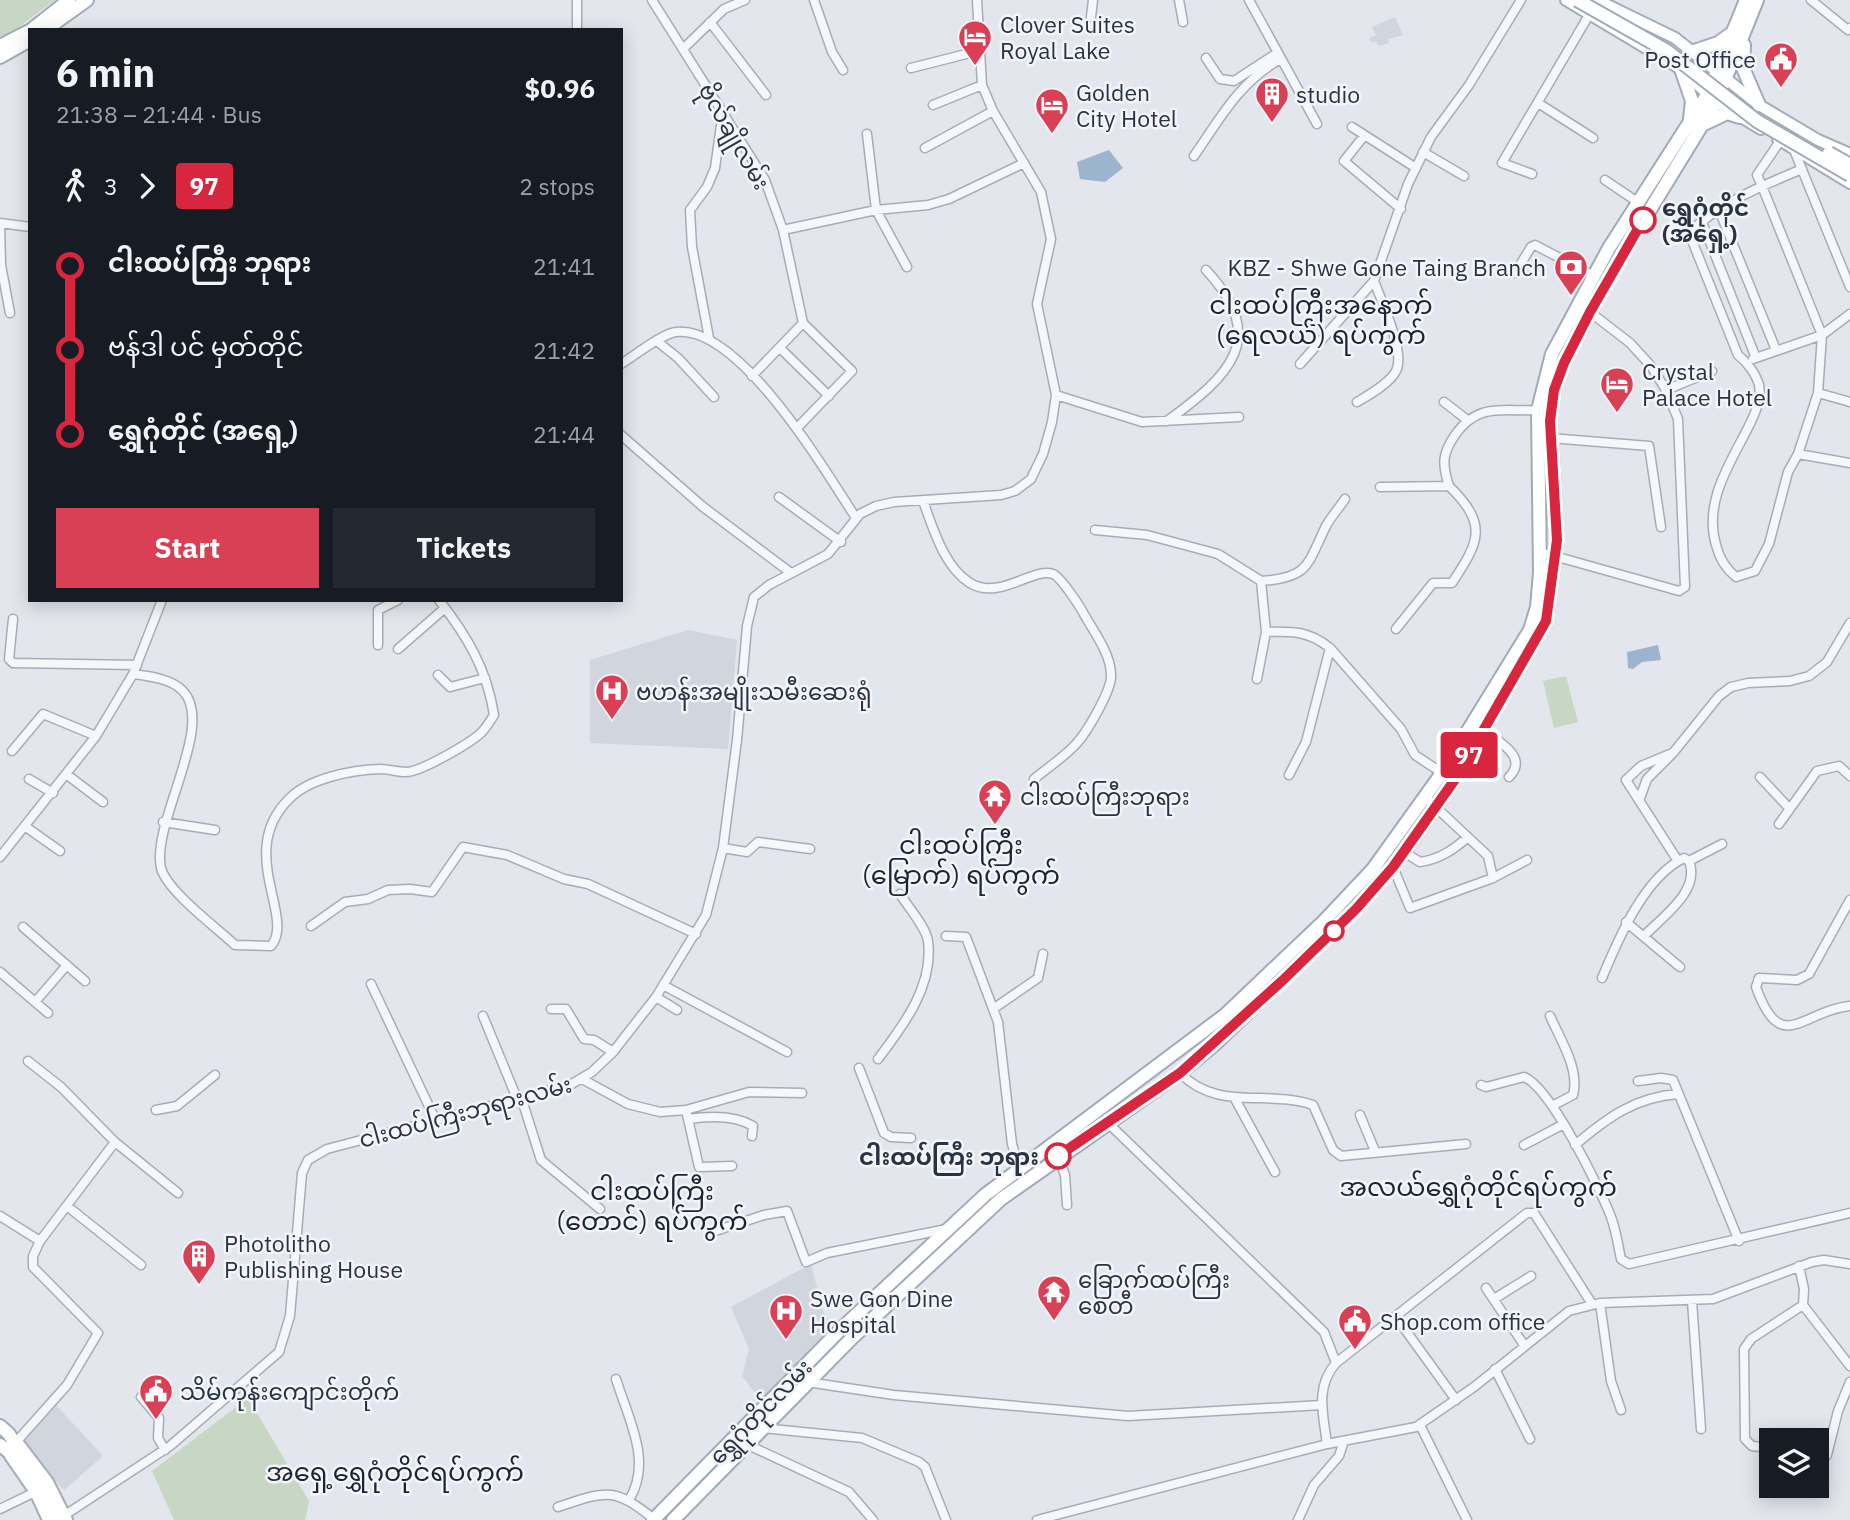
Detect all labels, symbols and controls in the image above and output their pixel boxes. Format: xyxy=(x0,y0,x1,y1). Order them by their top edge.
place label: Clover Suites Royal Lake xyxy=(1000,9,1135,65)
hotel icon: Clover Suites Royal Lake xyxy=(956,18,994,67)
public building icon: Post Office xyxy=(1762,40,1800,89)
place label: Post Office xyxy=(1644,44,1756,74)
text: 6 min xyxy=(56,48,155,97)
text: $0.96 xyxy=(525,71,595,105)
building icon: studio xyxy=(1253,75,1291,124)
street label: ဗိုလ်ချိုလမ်း xyxy=(688,77,778,197)
place label: Golden City Hotel xyxy=(1076,77,1177,133)
place label: studio xyxy=(1296,79,1360,109)
hotel icon: Golden City Hotel xyxy=(1033,86,1071,135)
text: 21:38 – 21:44 · Bus xyxy=(56,99,262,129)
icon: walk xyxy=(56,167,94,205)
icon: forward xyxy=(128,167,166,205)
text: 97 xyxy=(190,170,219,202)
text: 3 xyxy=(104,171,118,201)
text: 2 stops xyxy=(519,171,595,201)
place label: ရွှေဂုံတိုင် (အရှေ့) xyxy=(1662,192,1749,253)
marker: ရွှေဂုံတိုင် (အရှေ့) xyxy=(1630,207,1656,233)
text: ငါးထပ်ကြီး ဘုရား xyxy=(108,245,312,279)
bank icon: KBZ - Shwe Gone Taing Branch xyxy=(1552,248,1590,297)
text: 21:41 xyxy=(533,251,595,281)
place label: KBZ - Shwe Gone Taing Branch xyxy=(1228,252,1546,282)
district label: ငါးထပ်ကြီးအနောက် (ရေလယ်) ရပ်ကွက် xyxy=(1209,287,1433,356)
text: ဗန်ဒါ ပင် မှတ်တိုင် xyxy=(108,329,304,363)
text: 21:42 xyxy=(533,335,595,365)
place label: Crystal Palace Hotel xyxy=(1642,356,1772,412)
hotel icon: Crystal Palace Hotel xyxy=(1598,365,1636,414)
text: ရွှေဂုံတိုင် (အရှေ့) xyxy=(108,413,298,447)
text: 21:44 xyxy=(533,419,595,449)
button: Start xyxy=(56,508,319,588)
button: Tickets xyxy=(333,508,595,588)
hospital icon: ဗဟန်းအမျိုးသမီးဆေးရုံ xyxy=(593,672,631,721)
place label: ဗဟန်းအမျိုးသမီးဆေးရုံ xyxy=(636,676,872,711)
line badge: 97 xyxy=(1438,732,1500,778)
text: 97 xyxy=(1455,739,1483,771)
temple icon: ငါးထပ်ကြီးဘုရား xyxy=(976,777,1014,826)
place label: ငါးထပ်ကြီးဘုရား xyxy=(1020,781,1190,816)
district label: ငါးထပ်ကြီး (မြောက်) ရပ်ကွက် xyxy=(862,827,1060,896)
unlabelled marker xyxy=(1324,921,1344,941)
street label: ငါးထပ်ကြီးဘုရားလမ်း xyxy=(355,1068,576,1159)
place label: ငါးထပ်ကြီး ဘုရား xyxy=(859,1141,1039,1176)
marker: ငါးထပ်ကြီး ဘုရား xyxy=(1045,1143,1071,1169)
district label: အလယ်ရွှေဂုံတိုင်ရပ်ကွက် xyxy=(1339,1169,1617,1208)
district label: ငါးထပ်ကြီး (တောင်) ရပ်ကွက် xyxy=(556,1173,748,1242)
place label: Photolitho Publishing House xyxy=(224,1228,403,1284)
building icon: Photolitho Publishing House xyxy=(180,1237,218,1286)
place label: ခြောက်ထပ်ကြီး စေတီ xyxy=(1078,1264,1230,1320)
temple icon: ခြောက်ထပ်ကြီး စေတီ xyxy=(1035,1273,1073,1322)
place label: Swe Gon Dine Hospital xyxy=(810,1283,953,1339)
hospital icon: Swe Gon Dine Hospital xyxy=(767,1292,805,1341)
public building icon: Shop.com office xyxy=(1336,1302,1374,1351)
place label: Shop.com office xyxy=(1380,1306,1545,1336)
street label: ရွှေဂုံတိုင်လမ်း xyxy=(702,1352,821,1474)
public building icon: သိမ်ကုန်းကျောင်းတိုက် xyxy=(137,1372,175,1421)
place label: သိမ်ကုန်းကျောင်းတိုက် xyxy=(180,1376,399,1411)
map controls xyxy=(1759,1428,1829,1498)
button: layers xyxy=(1759,1428,1829,1498)
district label: အရှေ့ရွှေဂုံတိုင်ရပ်ကွက် xyxy=(266,1454,524,1493)

